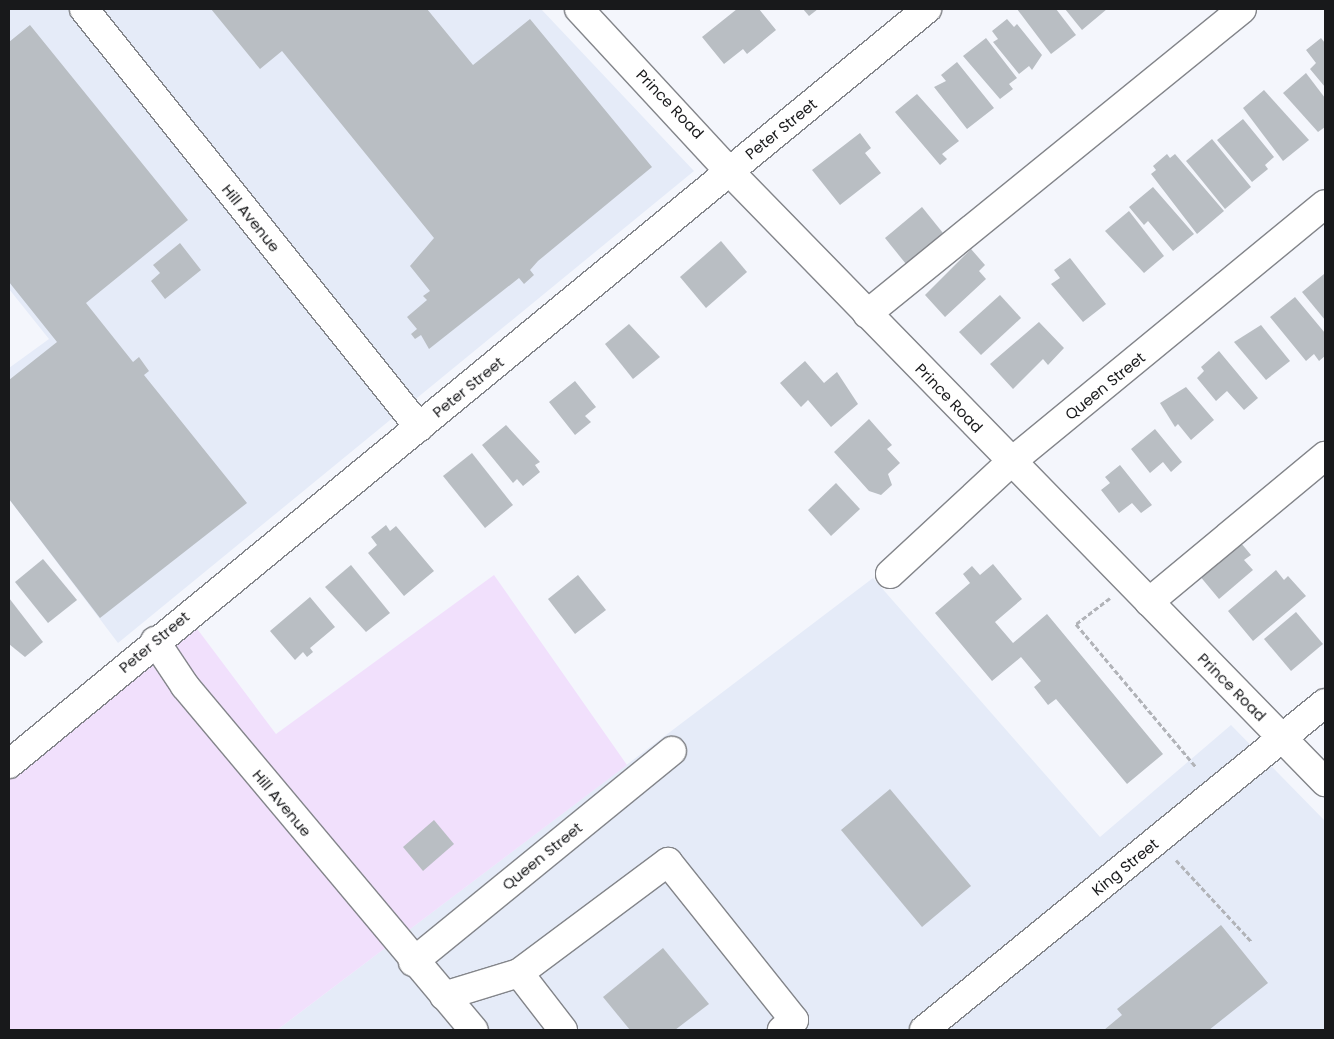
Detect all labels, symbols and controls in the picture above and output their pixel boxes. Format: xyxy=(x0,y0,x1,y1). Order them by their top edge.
street label: Prince Road xyxy=(633,66,707,142)
street label: Peter Street xyxy=(742,95,820,163)
street label: Hill Avenue xyxy=(218,181,284,255)
street label: Queen Street xyxy=(1061,348,1149,424)
street label: Peter Street xyxy=(429,353,507,421)
street label: Prince Road xyxy=(912,360,986,436)
street label: Peter Street xyxy=(115,607,193,677)
street label: Prince Road xyxy=(1194,649,1270,725)
street label: Hill Avenue xyxy=(249,766,315,840)
street label: Queen Street xyxy=(498,818,586,894)
street label: King Street xyxy=(1088,835,1162,899)

